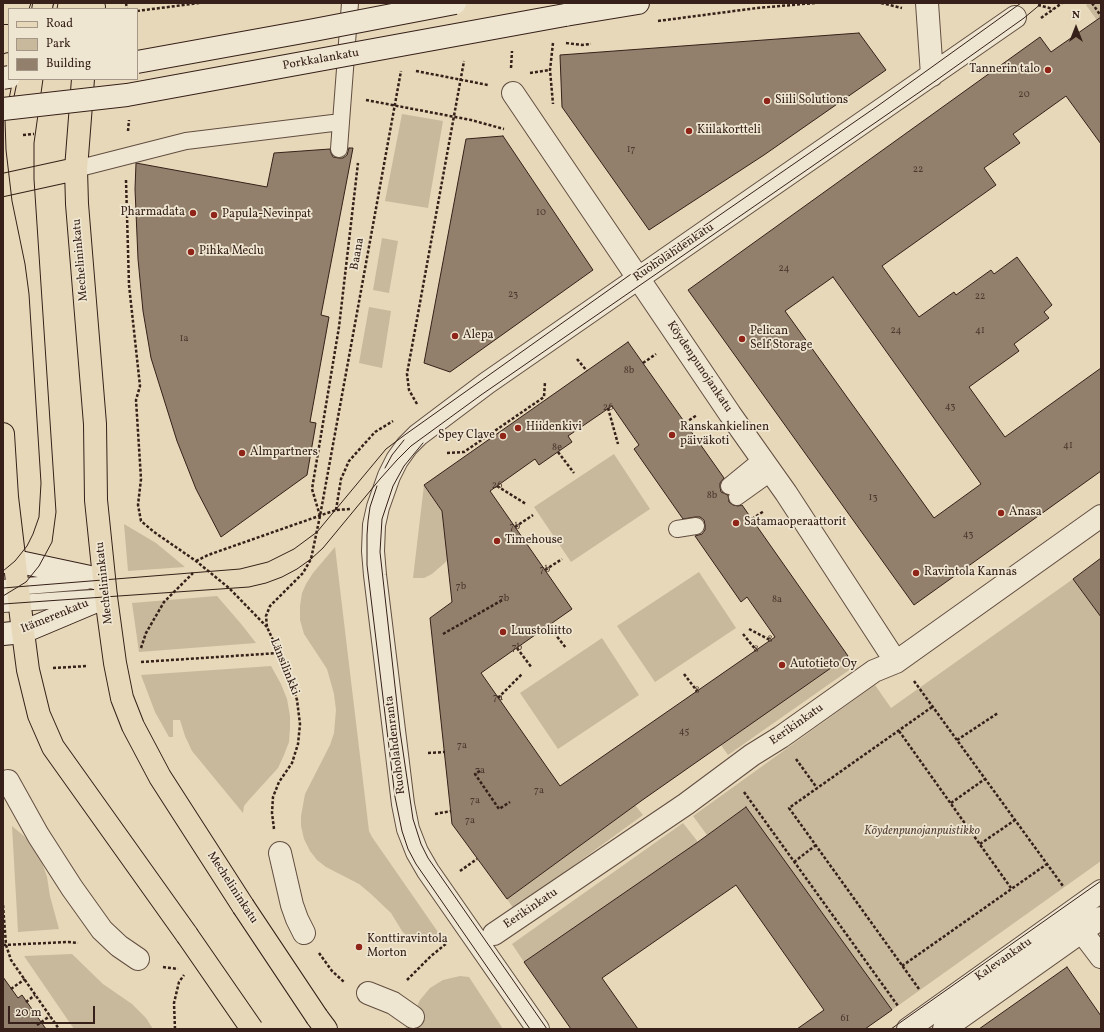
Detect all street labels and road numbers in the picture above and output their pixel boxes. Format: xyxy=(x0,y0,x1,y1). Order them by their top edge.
street label: Porkkalankatu xyxy=(282,46,360,74)
street label: Mechelininkatu xyxy=(70,218,92,302)
street label: Ruoholahdenkatu xyxy=(631,221,717,285)
street label: Baana xyxy=(348,237,368,271)
street label: Köydenpunojankatu xyxy=(663,319,735,415)
street label: Mechelininkatu xyxy=(94,541,116,625)
street label: Itämerenkatu xyxy=(19,597,91,637)
street label: Länsilinkki xyxy=(266,637,302,697)
street label: Ruoholahdenranta xyxy=(383,695,409,795)
street label: Eerikinkatu xyxy=(767,701,827,749)
street label: Mechelininkatu xyxy=(203,849,261,927)
street label: Eerikinkatu xyxy=(501,886,561,932)
street label: Kalevankatu xyxy=(973,935,1035,985)

